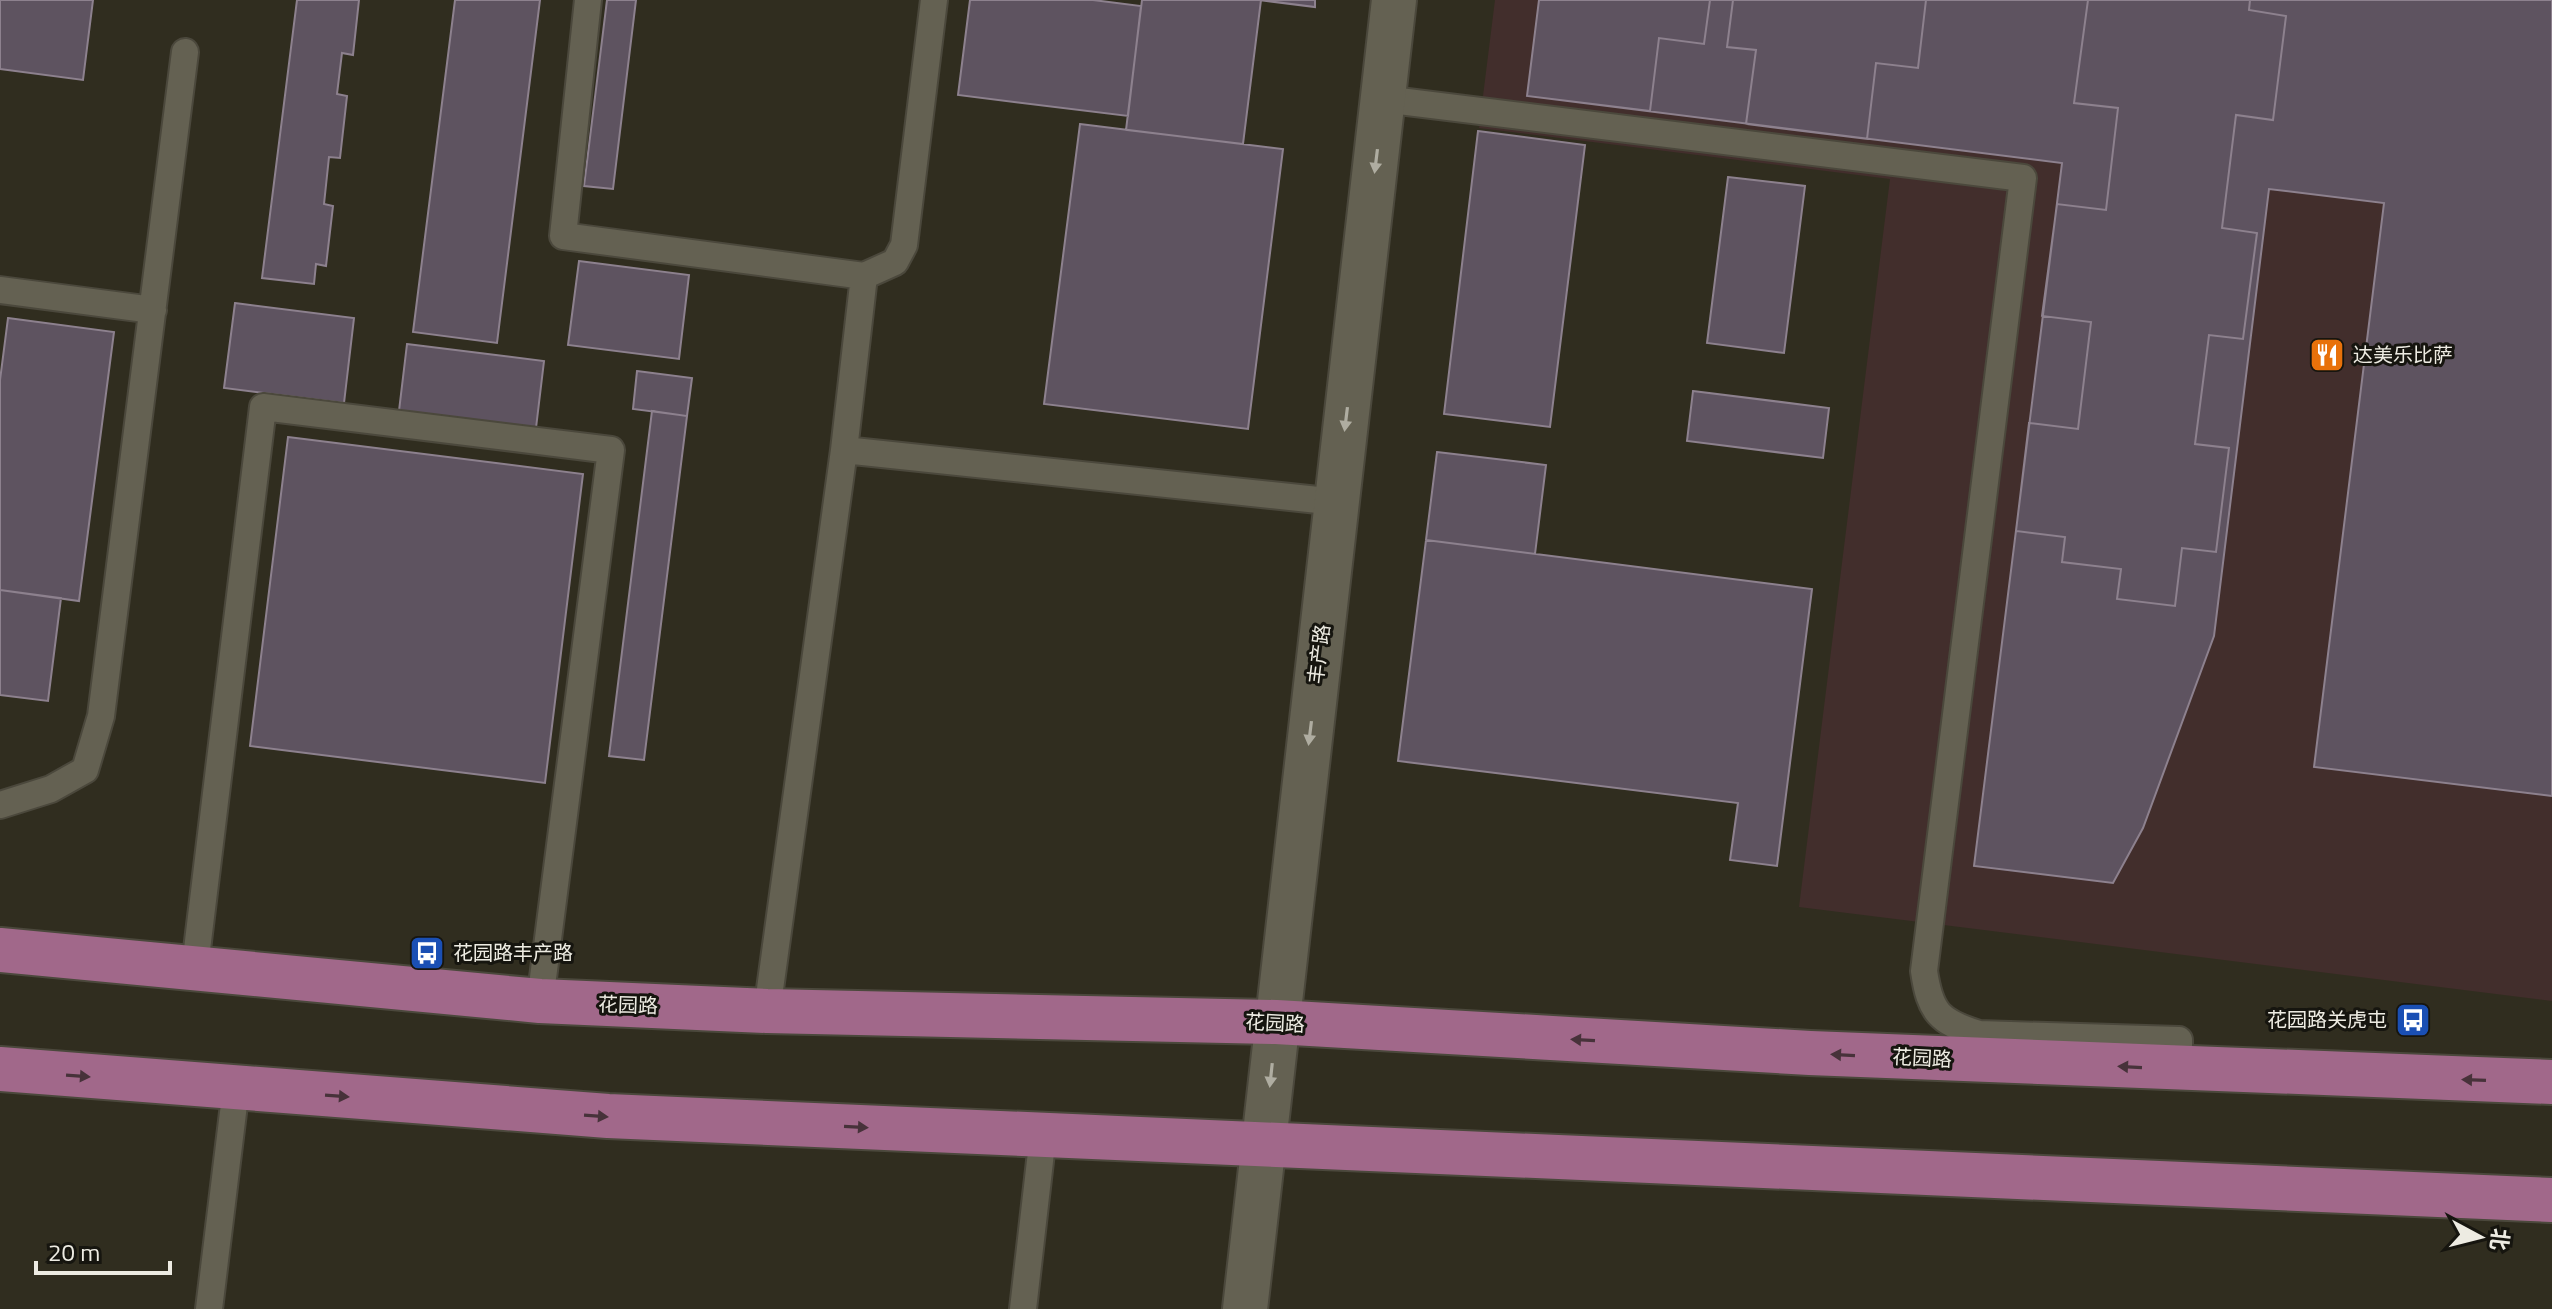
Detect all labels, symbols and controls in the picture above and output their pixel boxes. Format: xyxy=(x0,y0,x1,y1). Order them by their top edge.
one-way arrow xyxy=(1369,149,1382,174)
restaurant icon: 达美乐比萨 xyxy=(2308,336,2346,374)
place label: 达美乐比萨 xyxy=(2353,339,2453,370)
one-way arrow xyxy=(1339,407,1352,432)
street label: 丰产路 xyxy=(1299,622,1338,686)
one-way arrow xyxy=(1303,721,1316,746)
bus stop icon: 花园路丰产路 xyxy=(408,934,446,972)
place label: 花园路丰产路 xyxy=(453,937,573,968)
street label: 花园路 xyxy=(597,988,659,1021)
bus stop icon: 花园路关虎屯 xyxy=(2394,1001,2432,1039)
place label: 花园路关虎屯 xyxy=(2267,1004,2387,1035)
street label: 花园路 xyxy=(1244,1005,1306,1040)
one-way arrow xyxy=(1570,1033,1595,1046)
street label: 花园路 xyxy=(1891,1040,1953,1075)
one-way arrow xyxy=(1830,1048,1855,1061)
one-way arrow xyxy=(2117,1061,2142,1074)
one-way arrow xyxy=(1264,1063,1277,1088)
one-way arrow xyxy=(66,1070,91,1083)
one-way arrow xyxy=(2461,1073,2486,1086)
one-way arrow xyxy=(325,1090,350,1103)
one-way arrow xyxy=(584,1109,609,1122)
one-way arrow xyxy=(844,1121,869,1134)
north arrow xyxy=(2440,1197,2520,1277)
scale bar xyxy=(36,1225,170,1275)
text: 北 xyxy=(2482,1226,2518,1252)
text: 20 m xyxy=(48,1234,100,1270)

